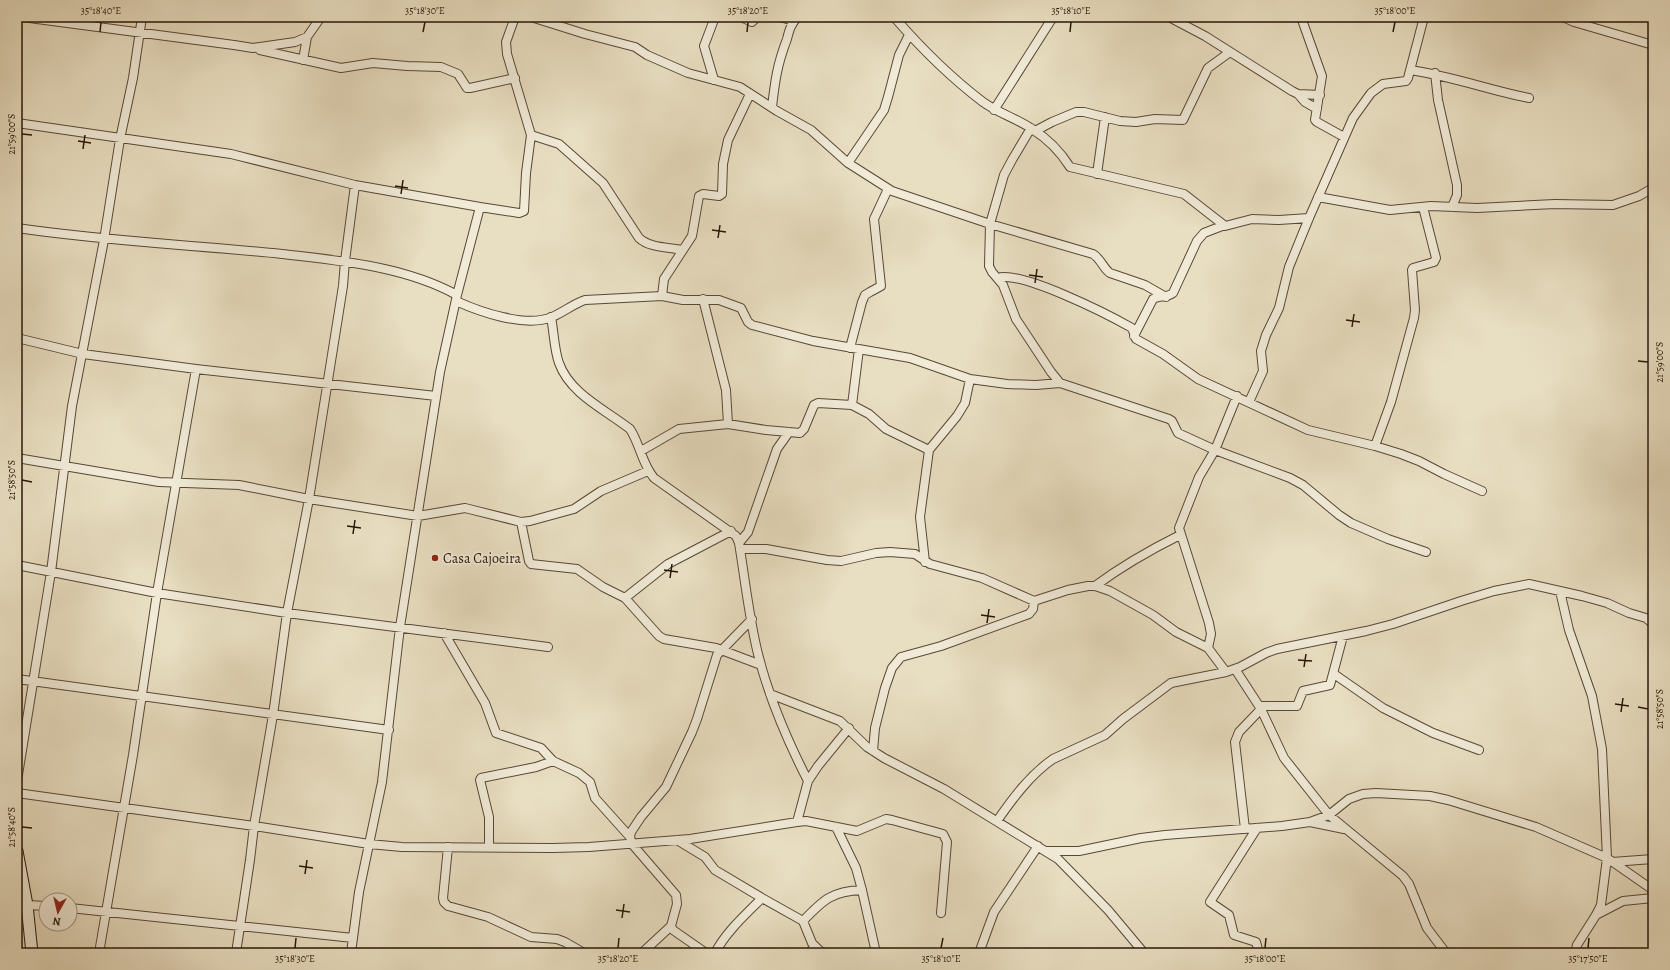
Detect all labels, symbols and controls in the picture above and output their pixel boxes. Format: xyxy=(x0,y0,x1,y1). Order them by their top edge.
text: 35°18'40"E xyxy=(81,4,121,17)
text: 35°18'30"E xyxy=(405,4,445,17)
text: 35°18'20"E xyxy=(728,4,768,17)
text: 35°18'10"E xyxy=(1051,4,1091,17)
text: 35°18'00"E xyxy=(1374,4,1416,17)
text: 21°59'00"S xyxy=(5,114,18,154)
text: 21°59'00"S xyxy=(1653,342,1666,382)
text: 21°58'50"S xyxy=(5,460,18,500)
place label: Casa Cajoeira xyxy=(443,549,521,568)
marker: Casa Cajoeira xyxy=(430,553,440,563)
text: 21°58'50"S xyxy=(1653,689,1666,729)
text: 21°58'40"S xyxy=(5,807,18,847)
north arrow xyxy=(38,892,78,932)
text: N xyxy=(52,913,62,929)
text: 35°18'30"E xyxy=(275,952,315,965)
text: 35°18'20"E xyxy=(598,952,638,965)
text: 35°18'10"E xyxy=(921,952,961,965)
text: 35°18'00"E xyxy=(1244,952,1286,965)
text: 35°17'50"E xyxy=(1568,952,1608,965)

